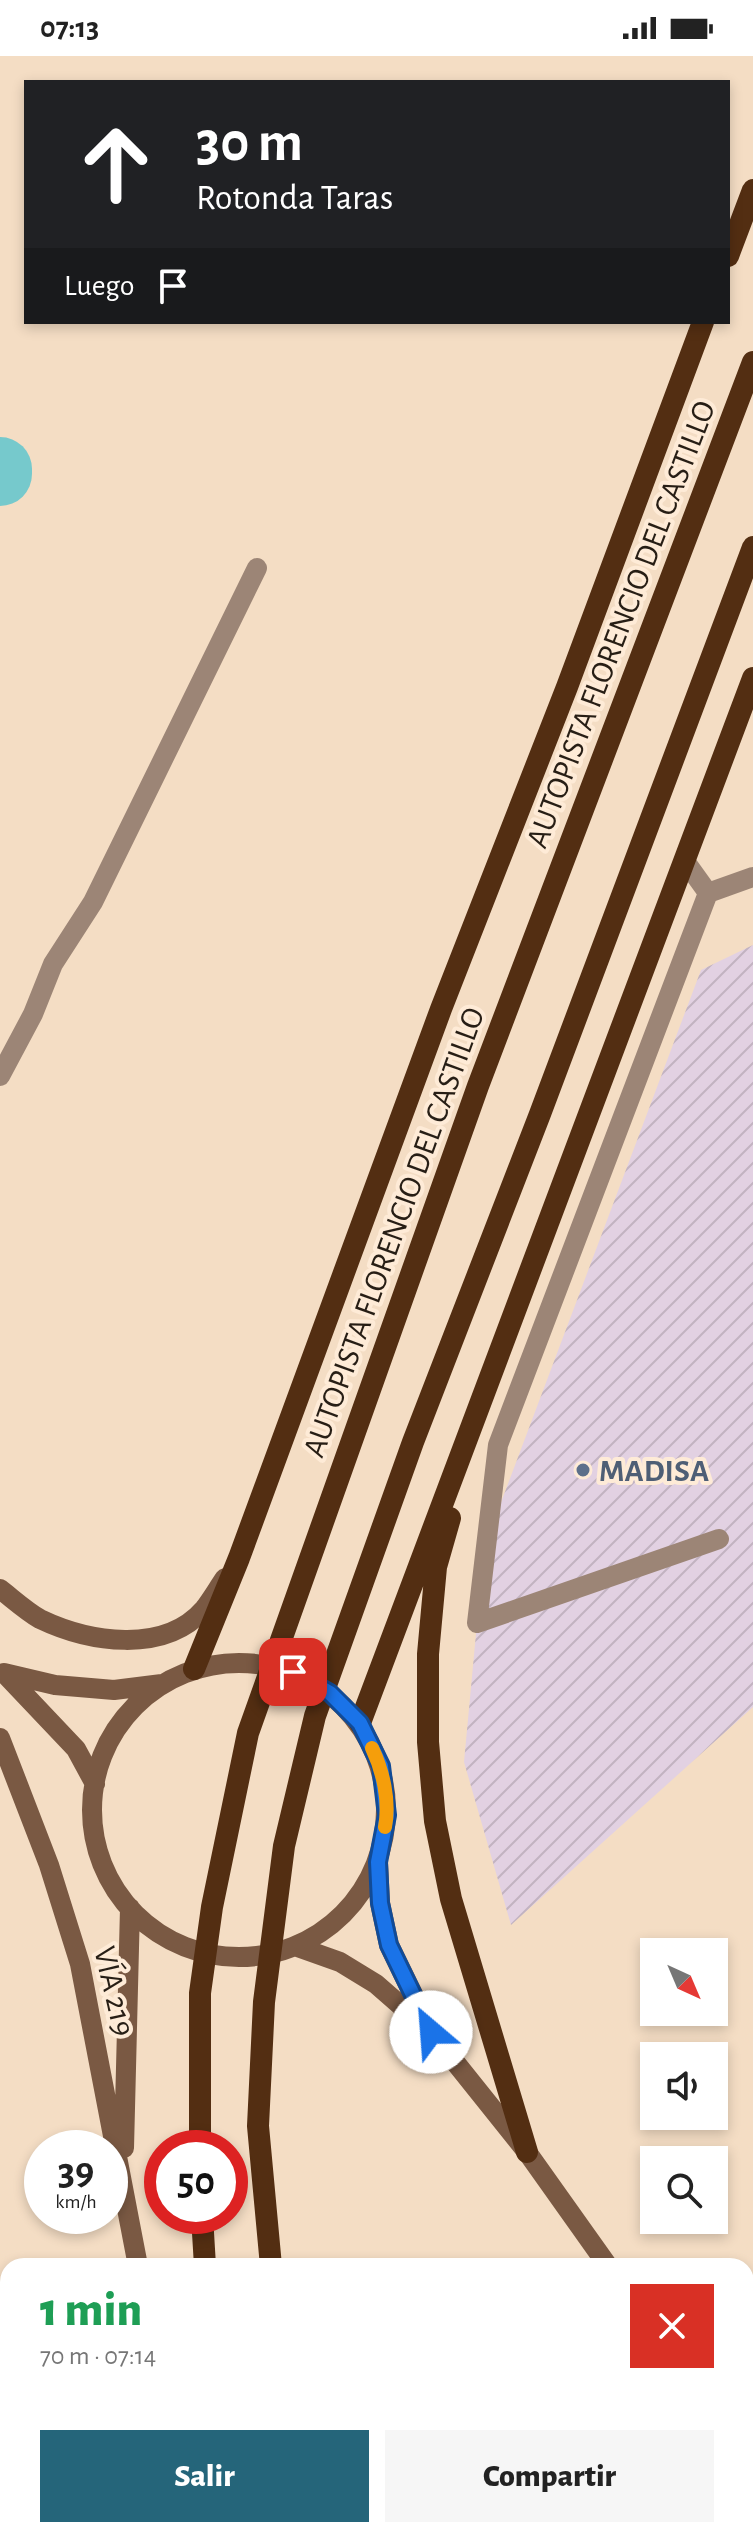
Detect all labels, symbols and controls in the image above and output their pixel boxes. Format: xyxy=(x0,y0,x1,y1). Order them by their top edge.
text: 07:13 xyxy=(40,13,99,43)
icon: ahead xyxy=(64,112,168,216)
text: 30 m xyxy=(196,115,303,171)
text: Rotonda Taras xyxy=(196,180,393,216)
icon: arrive xyxy=(151,264,195,308)
text: Luego xyxy=(64,271,135,301)
street label: AUTOPISTA FLORENCIO DEL CASTILLO xyxy=(521,396,721,852)
street label: AUTOPISTA FLORENCIO DEL CASTILLO xyxy=(298,1003,490,1461)
place label: MADISA xyxy=(599,1455,709,1487)
marker: MADISA xyxy=(574,1461,592,1479)
pin xyxy=(259,1638,327,1706)
icon: arrive xyxy=(271,1650,315,1694)
north arrow xyxy=(640,1938,728,2026)
map controls xyxy=(640,1938,728,2234)
street label: VÍA 219 xyxy=(88,1943,143,2039)
position arrow xyxy=(389,1990,473,2074)
button: sound xyxy=(640,2042,728,2130)
speed limit sign: 50 xyxy=(144,2130,248,2234)
button: search xyxy=(640,2146,728,2234)
text: 39 xyxy=(58,2152,94,2192)
text: km/h xyxy=(55,2192,97,2212)
button: close xyxy=(630,2284,714,2368)
text: 1 min xyxy=(40,2287,142,2335)
text: 70 m · 07:14 xyxy=(40,2343,156,2369)
button: Salir xyxy=(40,2430,369,2522)
button: Compartir xyxy=(385,2430,714,2522)

